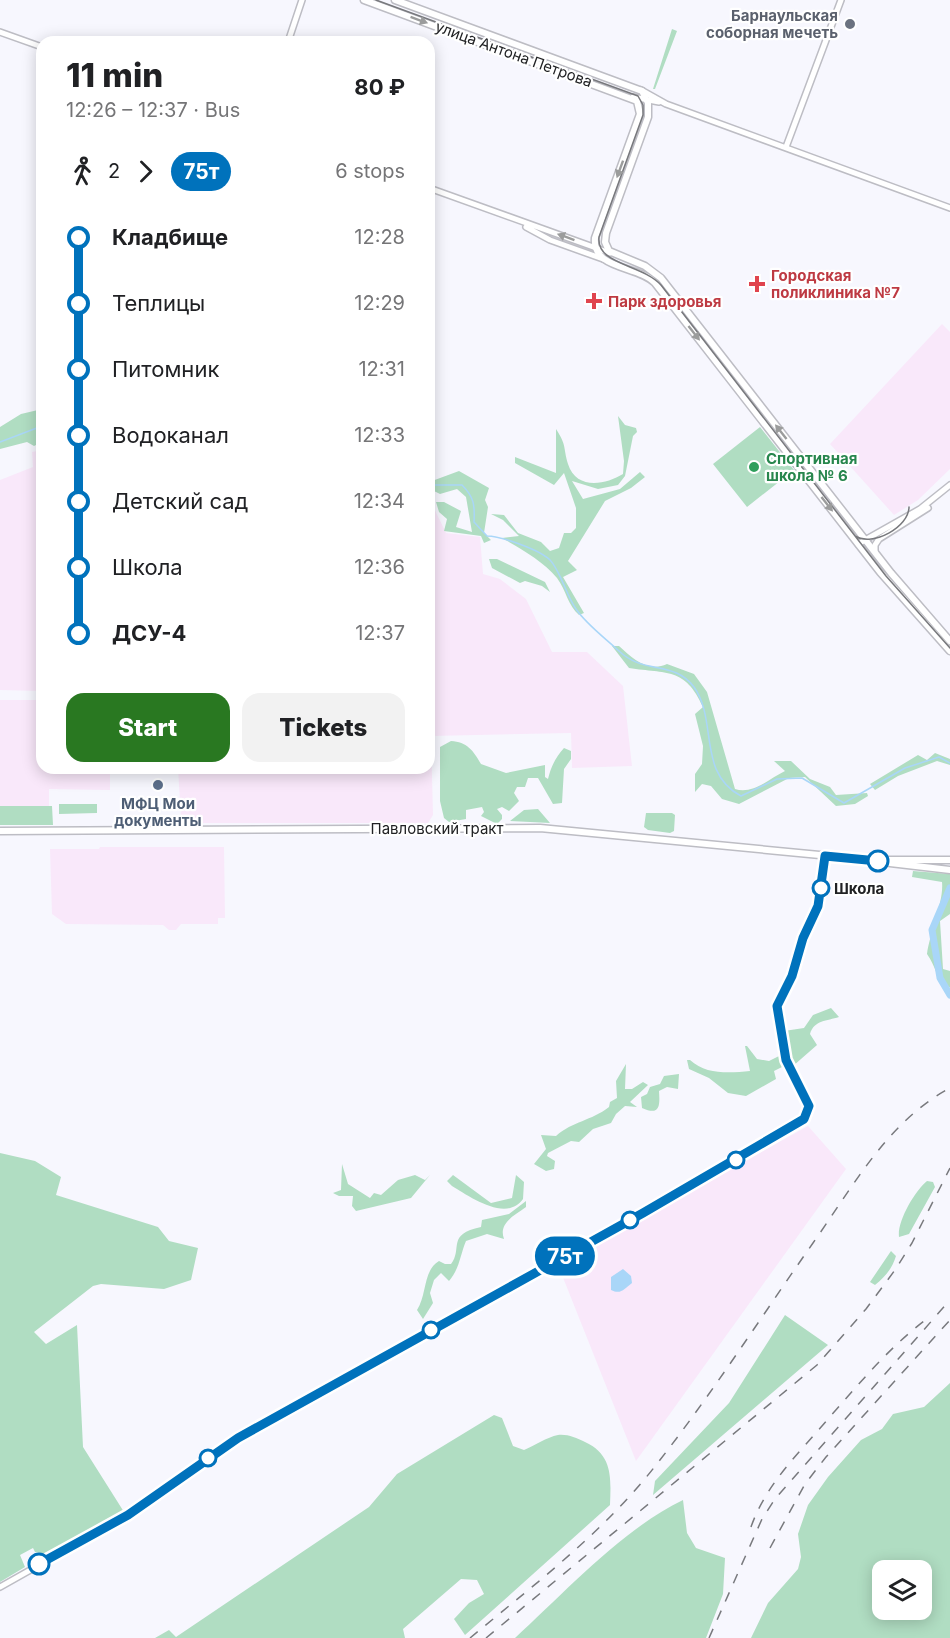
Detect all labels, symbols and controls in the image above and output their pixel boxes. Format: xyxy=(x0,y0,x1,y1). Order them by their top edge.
place label: Барнаульская соборная мечеть xyxy=(706,6,838,42)
one-way arrow xyxy=(410,15,428,25)
street label: улица Антона Петрова xyxy=(433,17,595,91)
marker: Барнаульская соборная мечеть xyxy=(843,17,857,31)
text: 11 min xyxy=(66,55,163,95)
text: 80 ₽ xyxy=(354,74,405,100)
text: 12:26 – 12:37 · Bus xyxy=(66,98,240,122)
icon: walk xyxy=(66,155,99,188)
icon: forward xyxy=(129,155,162,188)
text: 2 xyxy=(108,159,120,183)
text: 75т xyxy=(183,159,219,184)
text: 6 stops xyxy=(335,159,405,183)
one-way arrow xyxy=(614,160,624,178)
text: Кладбище xyxy=(112,224,228,250)
text: 12:28 xyxy=(354,225,405,249)
one-way arrow xyxy=(557,232,575,242)
place label: Городская поликлиника №7 xyxy=(771,266,900,302)
marker: Городская поликлиника №7 xyxy=(748,275,766,293)
text: Теплицы xyxy=(112,290,205,316)
text: 12:29 xyxy=(354,291,405,315)
marker: Парк здоровья xyxy=(585,292,603,310)
place label: Парк здоровья xyxy=(608,292,722,311)
one-way arrow xyxy=(688,325,701,341)
text: Питомник xyxy=(112,356,219,382)
text: 12:31 xyxy=(358,357,405,381)
text: Водоканал xyxy=(112,422,229,448)
text: 12:33 xyxy=(354,423,405,447)
one-way arrow xyxy=(775,425,787,440)
place label: Спортивная школа № 6 xyxy=(766,449,857,485)
marker: Спортивная школа № 6 xyxy=(747,460,761,474)
text: Детский сад xyxy=(112,488,248,514)
text: 12:34 xyxy=(354,489,405,513)
one-way arrow xyxy=(820,496,832,511)
text: Школа xyxy=(112,554,183,580)
text: 12:36 xyxy=(354,555,405,579)
text: ДСУ-4 xyxy=(112,620,186,646)
text: 12:37 xyxy=(355,621,405,645)
button: Start xyxy=(66,693,230,762)
button: Tickets xyxy=(242,693,405,762)
marker: МФЦ Мои документы xyxy=(151,778,165,792)
place label: МФЦ Мои документы xyxy=(114,794,202,830)
street label: Павловский тракт xyxy=(371,819,503,838)
unlabelled marker xyxy=(867,850,889,872)
marker: Школа xyxy=(812,879,830,897)
place label: Школа xyxy=(834,879,884,898)
unlabelled marker xyxy=(727,1151,745,1169)
unlabelled marker xyxy=(621,1211,639,1229)
line badge: 75т xyxy=(530,1236,600,1276)
text: 75т xyxy=(547,1244,583,1269)
unlabelled marker xyxy=(422,1321,440,1339)
unlabelled marker xyxy=(199,1449,217,1467)
unlabelled marker xyxy=(28,1553,50,1575)
map controls xyxy=(872,1560,932,1620)
button: layers xyxy=(872,1560,932,1620)

